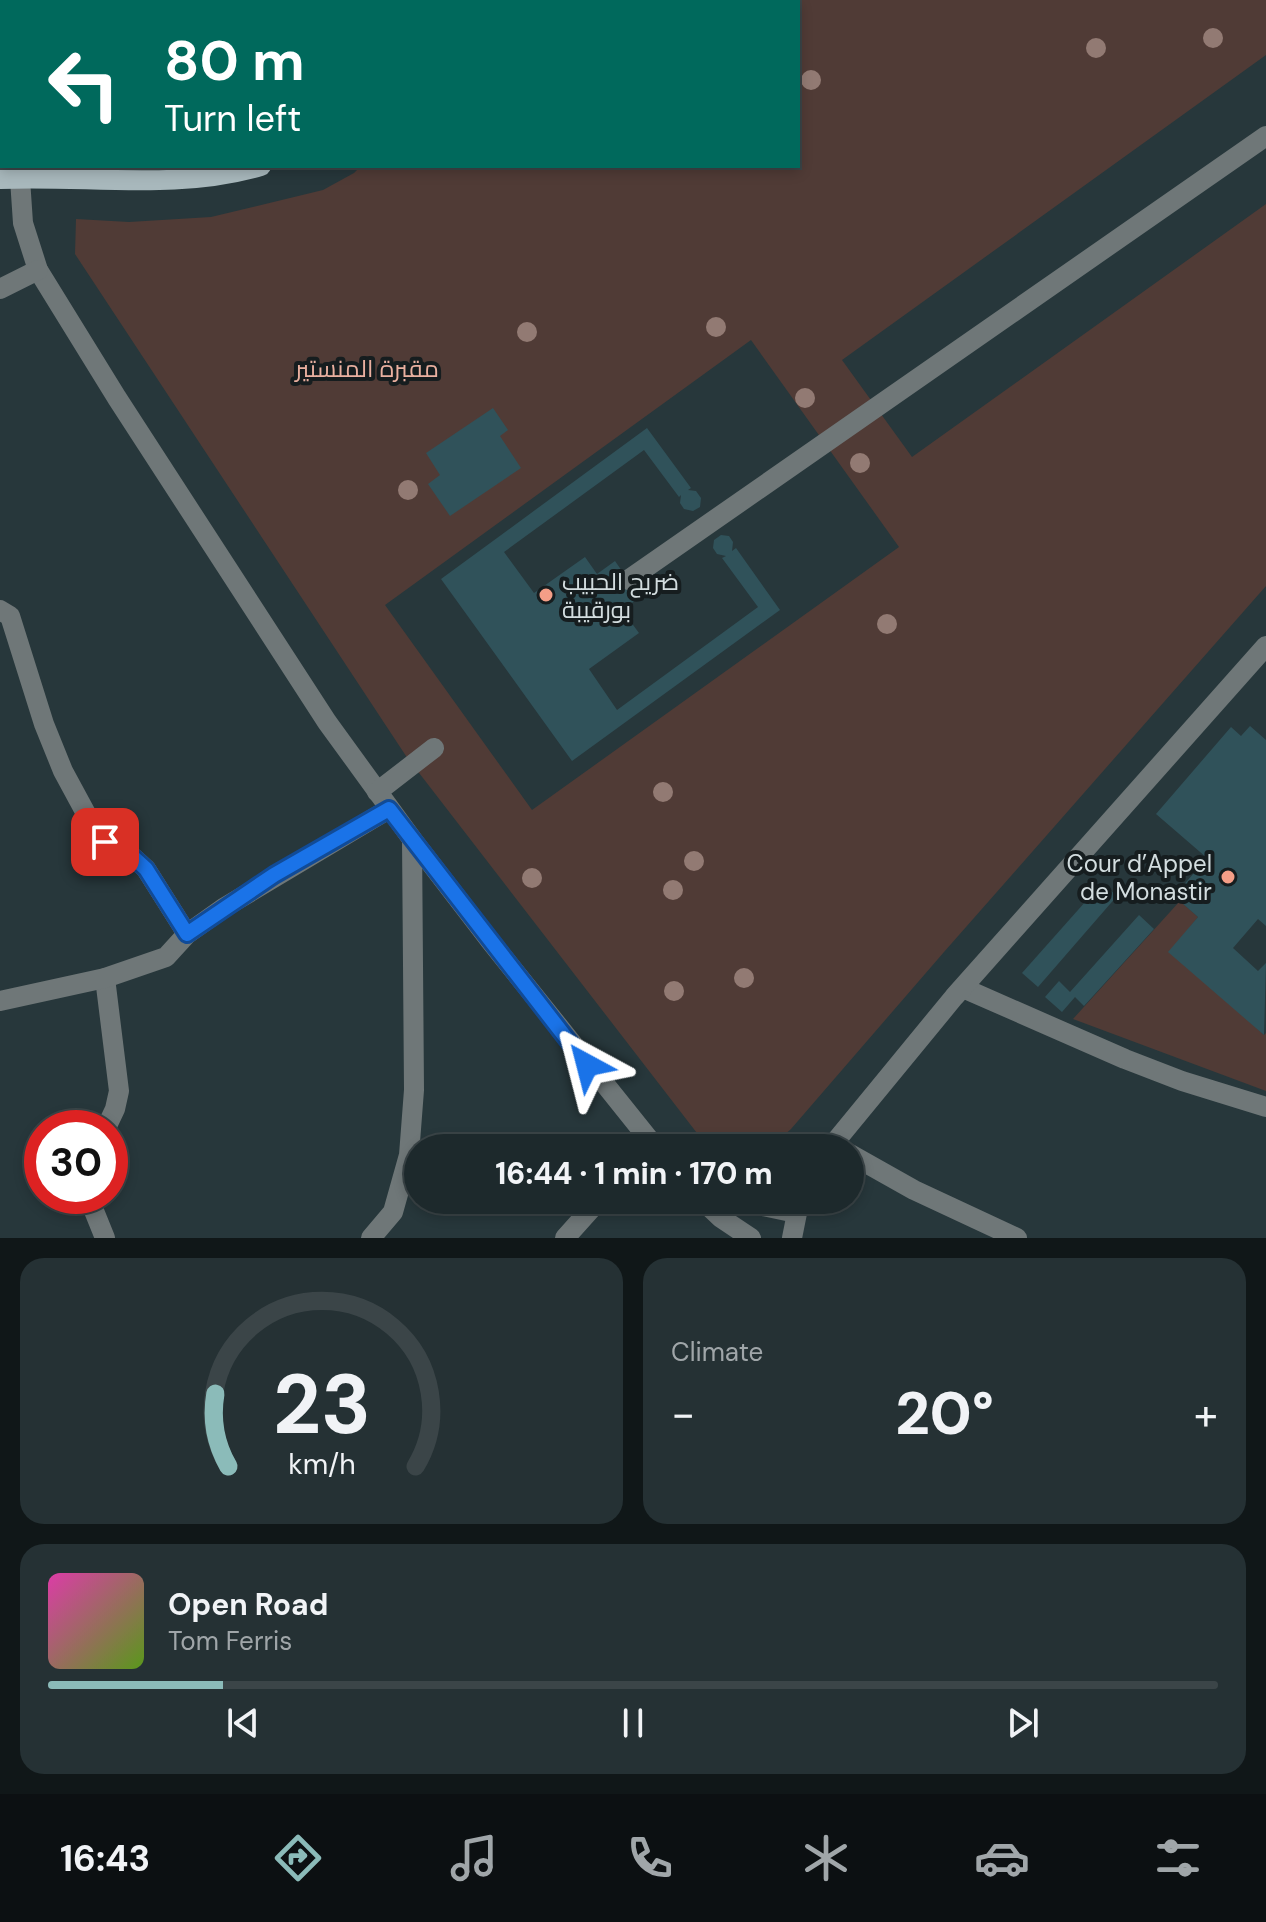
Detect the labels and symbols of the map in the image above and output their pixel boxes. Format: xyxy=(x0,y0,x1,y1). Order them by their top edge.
park label: مقبرة المنستير xyxy=(293,353,439,384)
place label: ضريح الحبيب بورقيبة xyxy=(562,566,679,625)
marker: ضريح الحبيب بورقيبة xyxy=(537,586,555,604)
pin xyxy=(71,808,139,876)
place label: Cour d’Appel de Monastir xyxy=(1066,848,1212,907)
marker: Cour d’Appel de Monastir xyxy=(1219,868,1237,886)
position arrow xyxy=(545,1023,629,1107)
speed limit sign: 30 xyxy=(24,1110,128,1214)

